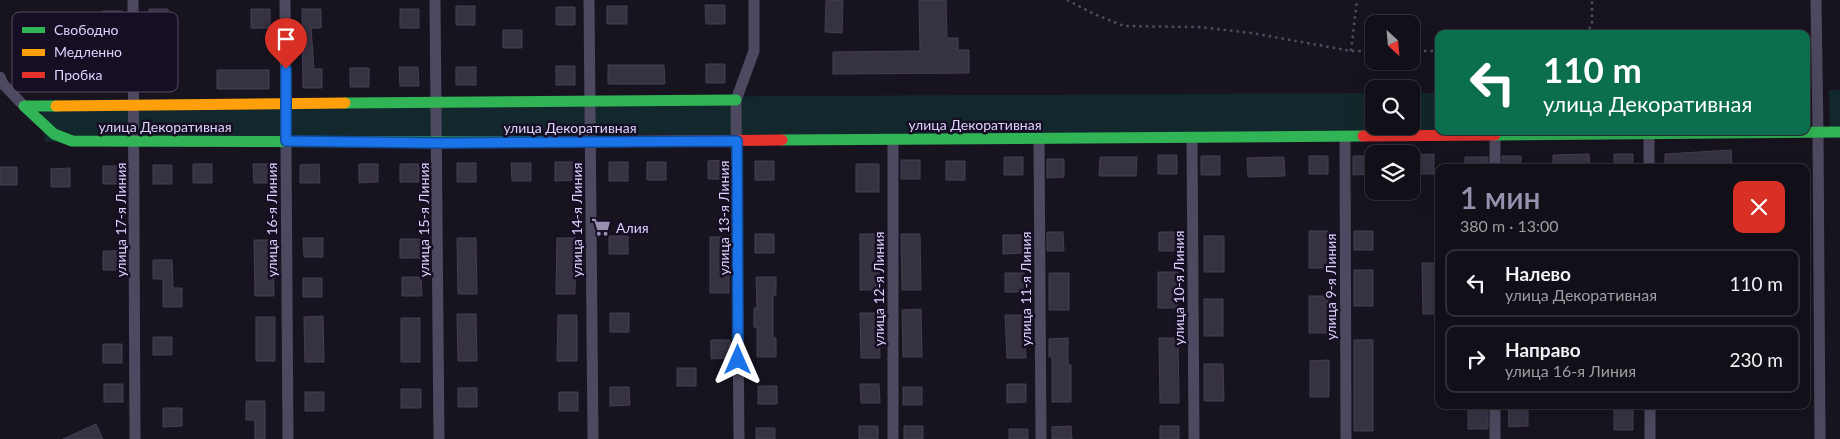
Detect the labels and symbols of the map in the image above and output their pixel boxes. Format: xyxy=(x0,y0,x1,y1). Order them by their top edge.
legend xyxy=(12,12,178,92)
north arrow xyxy=(1365,15,1420,70)
pin xyxy=(265,18,307,69)
text: Свободно xyxy=(54,21,119,38)
text: Медленно xyxy=(54,43,122,60)
text: Пробка xyxy=(54,66,102,83)
street label: улица Декоративная xyxy=(908,116,1042,133)
street label: улица Декоративная xyxy=(98,118,232,135)
street label: улица Декоративная xyxy=(503,119,637,136)
street label: улица 13-я Линия xyxy=(715,161,732,275)
street label: улица 17-я Линия xyxy=(112,163,129,277)
street label: улица 16-я Линия xyxy=(263,163,280,277)
street label: улица 15-я Линия xyxy=(415,163,432,277)
street label: улица 14-я Линия xyxy=(568,163,585,277)
supermarket icon: Алия xyxy=(590,216,612,238)
place label: Алия xyxy=(616,219,649,236)
street label: улица 10-я Линия xyxy=(1170,231,1187,345)
street label: улица 12-я Линия xyxy=(870,232,887,346)
street label: улица 11-я Линия xyxy=(1017,232,1034,346)
street label: улица 9-я Линия xyxy=(1322,234,1339,340)
position arrow xyxy=(711,333,763,385)

